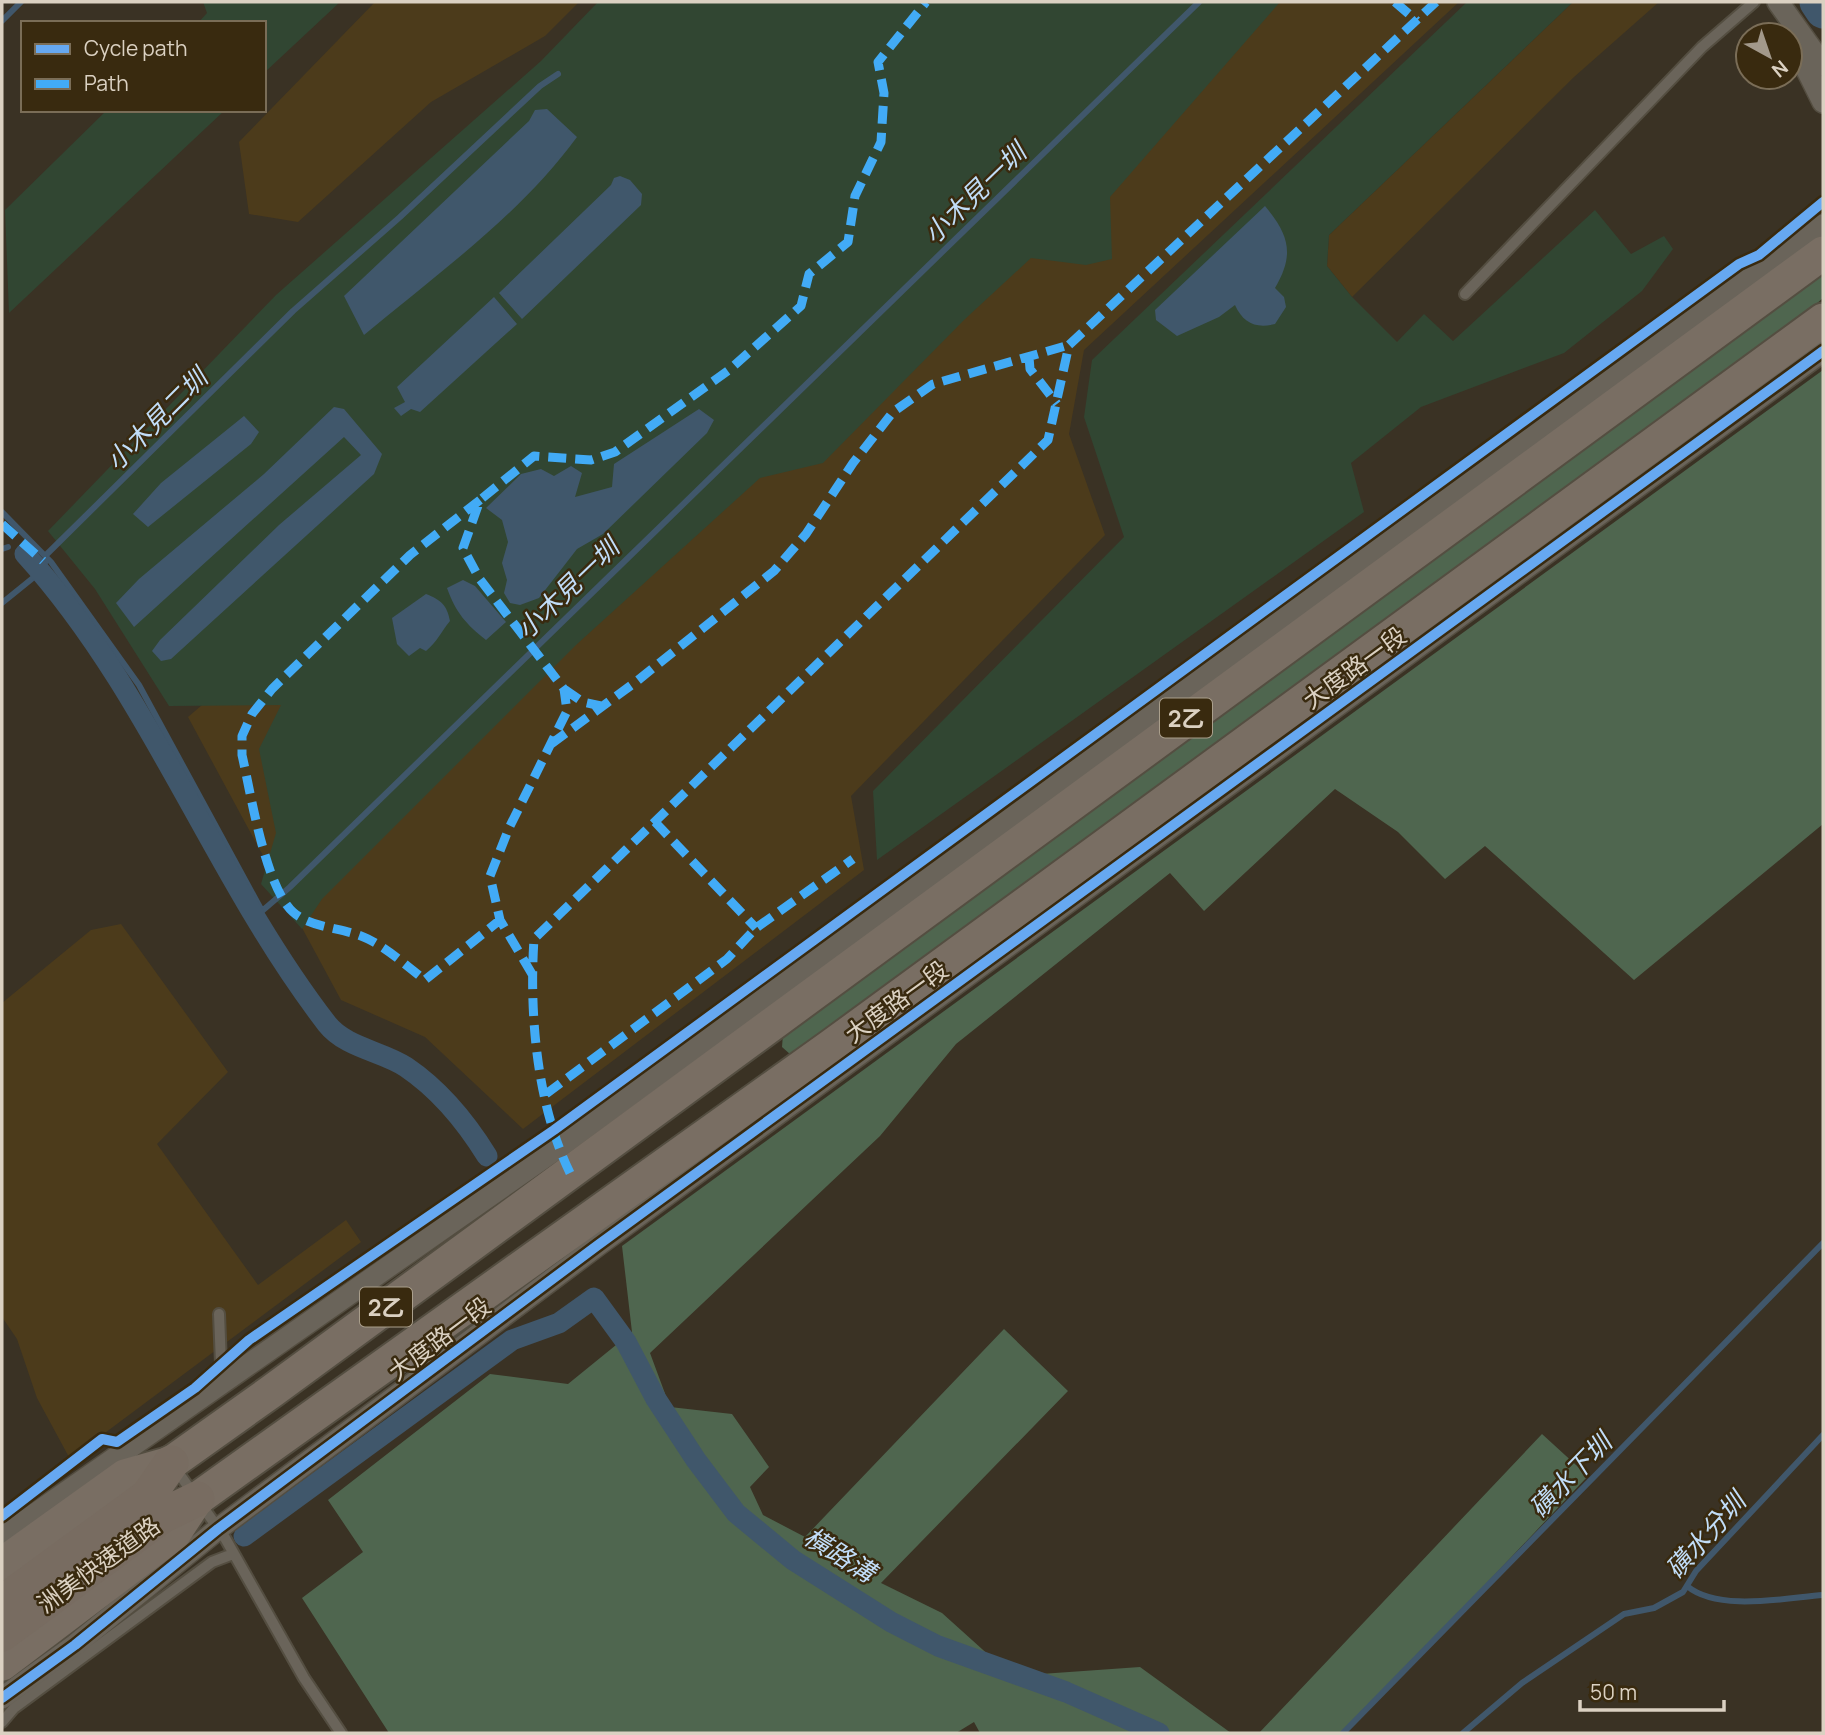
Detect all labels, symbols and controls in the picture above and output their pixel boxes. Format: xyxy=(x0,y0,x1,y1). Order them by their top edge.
legend xyxy=(21,21,266,112)
north arrow xyxy=(1734,21,1804,91)
text: Cycle path xyxy=(84,34,187,62)
text: N xyxy=(1766,55,1794,83)
text: Path xyxy=(84,69,129,97)
water label: 小木見一圳 xyxy=(915,132,1036,251)
water label: 小木見二圳 xyxy=(97,357,218,478)
water label: 小木見一圳 xyxy=(508,527,629,646)
street label: 大度路一段 xyxy=(1296,618,1412,716)
road number: 2乙 xyxy=(1160,698,1212,738)
street label: 大度路一段 xyxy=(838,952,954,1050)
road number: 2乙 xyxy=(360,1288,412,1326)
street label: 大度路一段 xyxy=(381,1289,497,1387)
water label: 磺水下圳 xyxy=(1521,1422,1622,1525)
water label: 磺水分圳 xyxy=(1657,1481,1756,1586)
street label: 洲美快速道路 xyxy=(30,1508,166,1620)
water label: 橫路溝 xyxy=(797,1518,886,1592)
scale bar xyxy=(1580,1668,1724,1712)
text: 50 m xyxy=(1590,1678,1637,1706)

